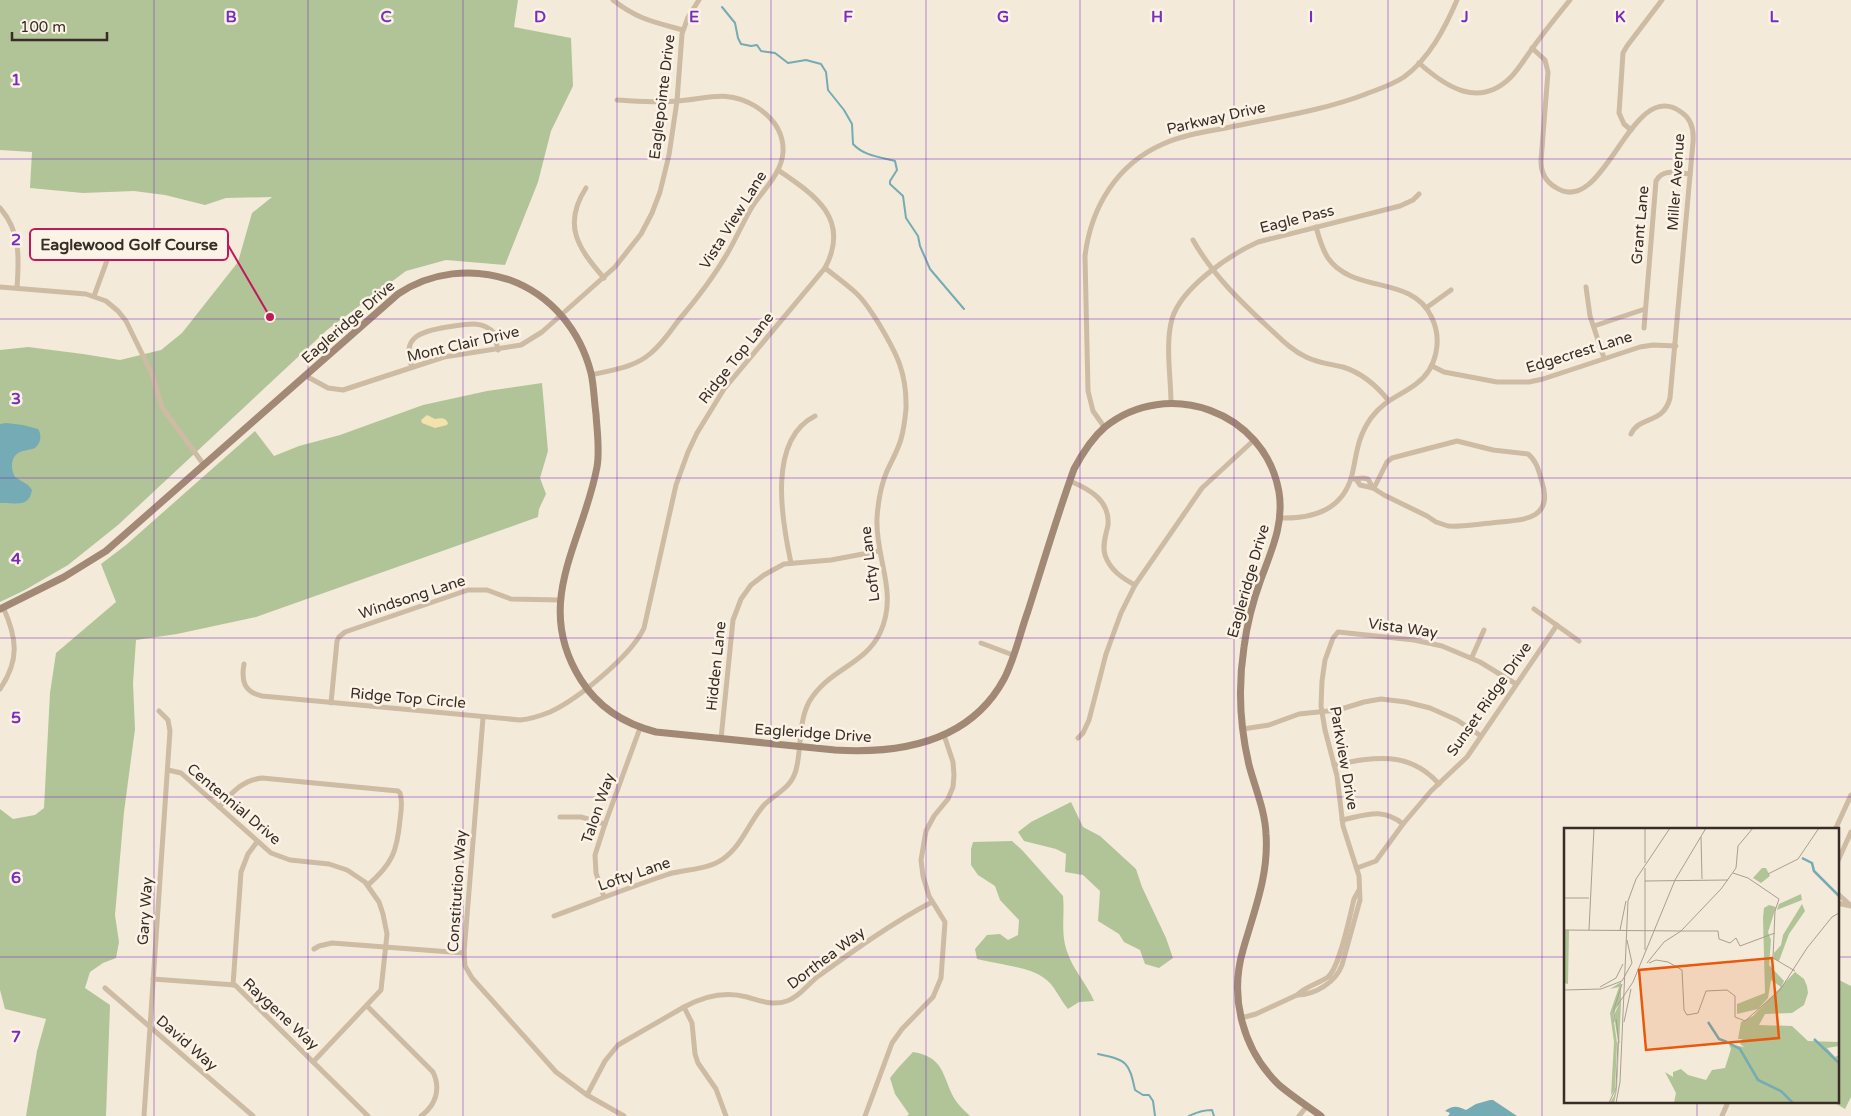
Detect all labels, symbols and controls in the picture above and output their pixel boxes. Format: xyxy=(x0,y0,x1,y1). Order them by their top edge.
text: B xyxy=(225,7,237,27)
text: C xyxy=(380,7,392,27)
text: D xyxy=(534,7,546,27)
text: E xyxy=(689,7,699,27)
text: F xyxy=(843,7,853,27)
text: G xyxy=(997,7,1009,27)
text: H xyxy=(1151,7,1163,27)
text: I xyxy=(1309,7,1313,27)
text: J xyxy=(1460,7,1469,27)
text: K xyxy=(1615,7,1626,27)
text: L xyxy=(1769,7,1779,27)
scale bar xyxy=(12,10,108,42)
text: 100 m xyxy=(20,18,66,36)
street label: Eaglepointe Drive xyxy=(645,33,679,161)
text: 1 xyxy=(11,70,21,90)
street label: Parkway Drive xyxy=(1165,98,1267,138)
street label: Miller Avenue xyxy=(1664,133,1688,231)
street label: Vista View Lane xyxy=(696,168,770,272)
street label: Grant Lane xyxy=(1628,185,1652,265)
street label: Eagle Pass xyxy=(1258,201,1336,237)
callout: Eaglewood Golf Course xyxy=(30,229,228,260)
text: 2 xyxy=(11,230,21,250)
text: Eaglewood Golf Course xyxy=(40,235,218,255)
street label: Eagleridge Drive xyxy=(298,277,398,367)
street label: Ridge Top Lane xyxy=(695,309,777,407)
street label: Mont Clair Drive xyxy=(405,322,521,366)
street label: Edgecrest Lane xyxy=(1524,327,1634,377)
text: 3 xyxy=(11,389,21,409)
street label: Eagleridge Drive xyxy=(1223,522,1273,640)
street label: Lofty Lane xyxy=(856,525,884,603)
text: 4 xyxy=(11,549,21,569)
street label: Windsong Lane xyxy=(356,571,468,623)
street label: Vista Way xyxy=(1367,614,1439,642)
street label: Hidden Lane xyxy=(702,620,730,712)
street label: Sunset Ridge Drive xyxy=(1443,638,1535,760)
street label: Ridge Top Circle xyxy=(349,684,467,712)
street label: Parkview Drive xyxy=(1326,705,1362,811)
text: 5 xyxy=(11,708,21,728)
street label: Eagleridge Drive xyxy=(754,720,872,746)
street label: Centennial Drive xyxy=(183,760,285,848)
street label: Talon Way xyxy=(578,770,618,846)
inset map xyxy=(1564,828,1838,1104)
street label: Constitution Way xyxy=(444,829,470,953)
street label: Lofty Lane xyxy=(595,853,673,895)
text: 6 xyxy=(11,868,21,888)
street label: Gary Way xyxy=(134,876,156,946)
street label: Dorthea Way xyxy=(784,923,868,993)
street label: Raygene Way xyxy=(239,974,323,1054)
street label: David Way xyxy=(153,1011,221,1075)
text: 7 xyxy=(11,1027,21,1047)

